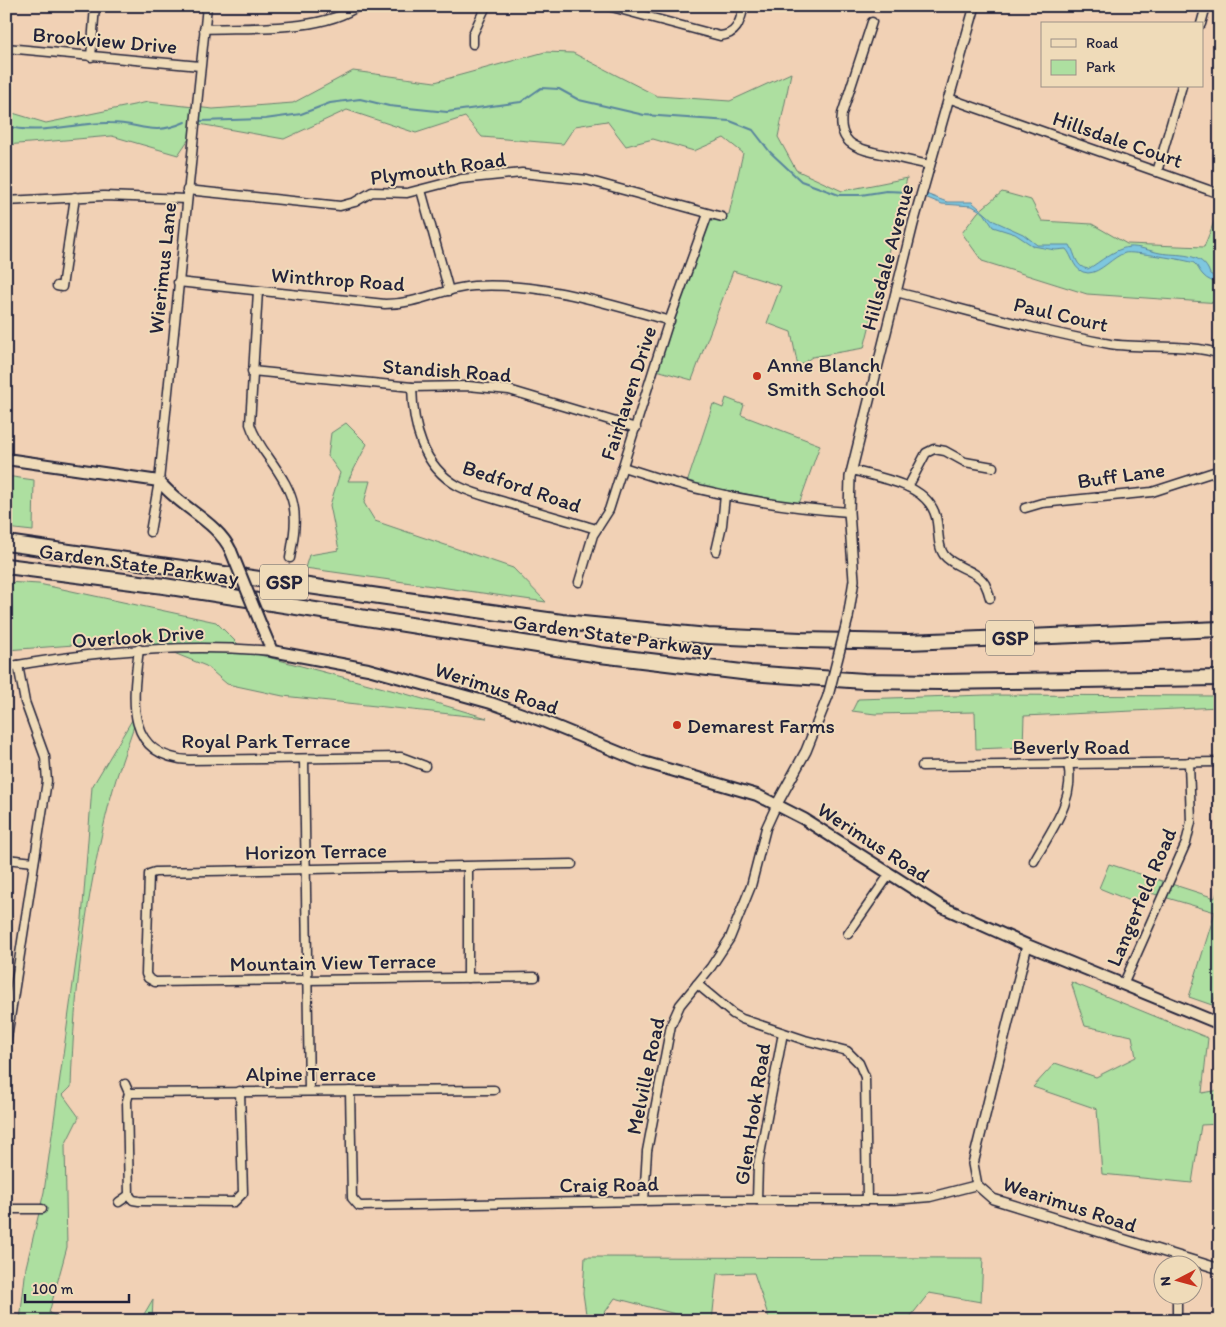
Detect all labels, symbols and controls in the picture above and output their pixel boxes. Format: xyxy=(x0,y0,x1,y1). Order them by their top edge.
street label: Brookview Drive xyxy=(32,21,178,59)
legend xyxy=(1041,22,1204,88)
text: Road xyxy=(1086,34,1119,52)
text: Park xyxy=(1086,58,1116,76)
street label: Hillsdale Court xyxy=(1050,105,1186,173)
street label: Plymouth Road xyxy=(369,146,508,190)
street label: Hillsdale Avenue xyxy=(855,181,919,333)
street label: Wierimus Lane xyxy=(143,201,181,335)
street label: Winthrop Road xyxy=(270,262,406,296)
street label: Paul Court xyxy=(1011,291,1111,337)
street label: Fairhaven Drive xyxy=(595,323,661,463)
place label: Anne Blanch Smith School xyxy=(767,352,885,401)
street label: Standish Road xyxy=(382,353,513,387)
marker: Anne Blanch Smith School xyxy=(751,370,763,382)
street label: Bedford Road xyxy=(459,454,585,518)
street label: Buff Lane xyxy=(1076,456,1166,494)
street label: Garden State Parkway xyxy=(38,538,241,590)
road number: GSP xyxy=(260,564,308,600)
street label: Garden State Parkway xyxy=(512,609,715,661)
street label: Overlook Drive xyxy=(71,619,205,653)
road number: GSP xyxy=(986,620,1034,656)
street label: Werimus Road xyxy=(432,656,563,720)
place label: Demarest Farms xyxy=(687,713,835,738)
marker: Demarest Farms xyxy=(671,719,683,731)
street label: Royal Park Terrace xyxy=(181,728,351,753)
street label: Beverly Road xyxy=(1012,734,1130,759)
street label: Werimus Road xyxy=(813,796,935,888)
street label: Langerfeld Road xyxy=(1101,824,1182,970)
street label: Horizon Terrace xyxy=(245,837,387,865)
street label: Mountain View Terrace xyxy=(229,948,437,976)
street label: Melville Road xyxy=(620,1015,670,1137)
street label: Glen Hook Road xyxy=(728,1041,776,1187)
street label: Alpine Terrace xyxy=(246,1061,376,1086)
street label: Craig Road xyxy=(559,1171,659,1197)
street label: Wearimus Road xyxy=(1000,1171,1141,1238)
north arrow xyxy=(1154,1254,1204,1304)
scale bar xyxy=(25,1272,129,1304)
text: N xyxy=(1157,1276,1175,1287)
text: 100 m xyxy=(32,1280,74,1298)

